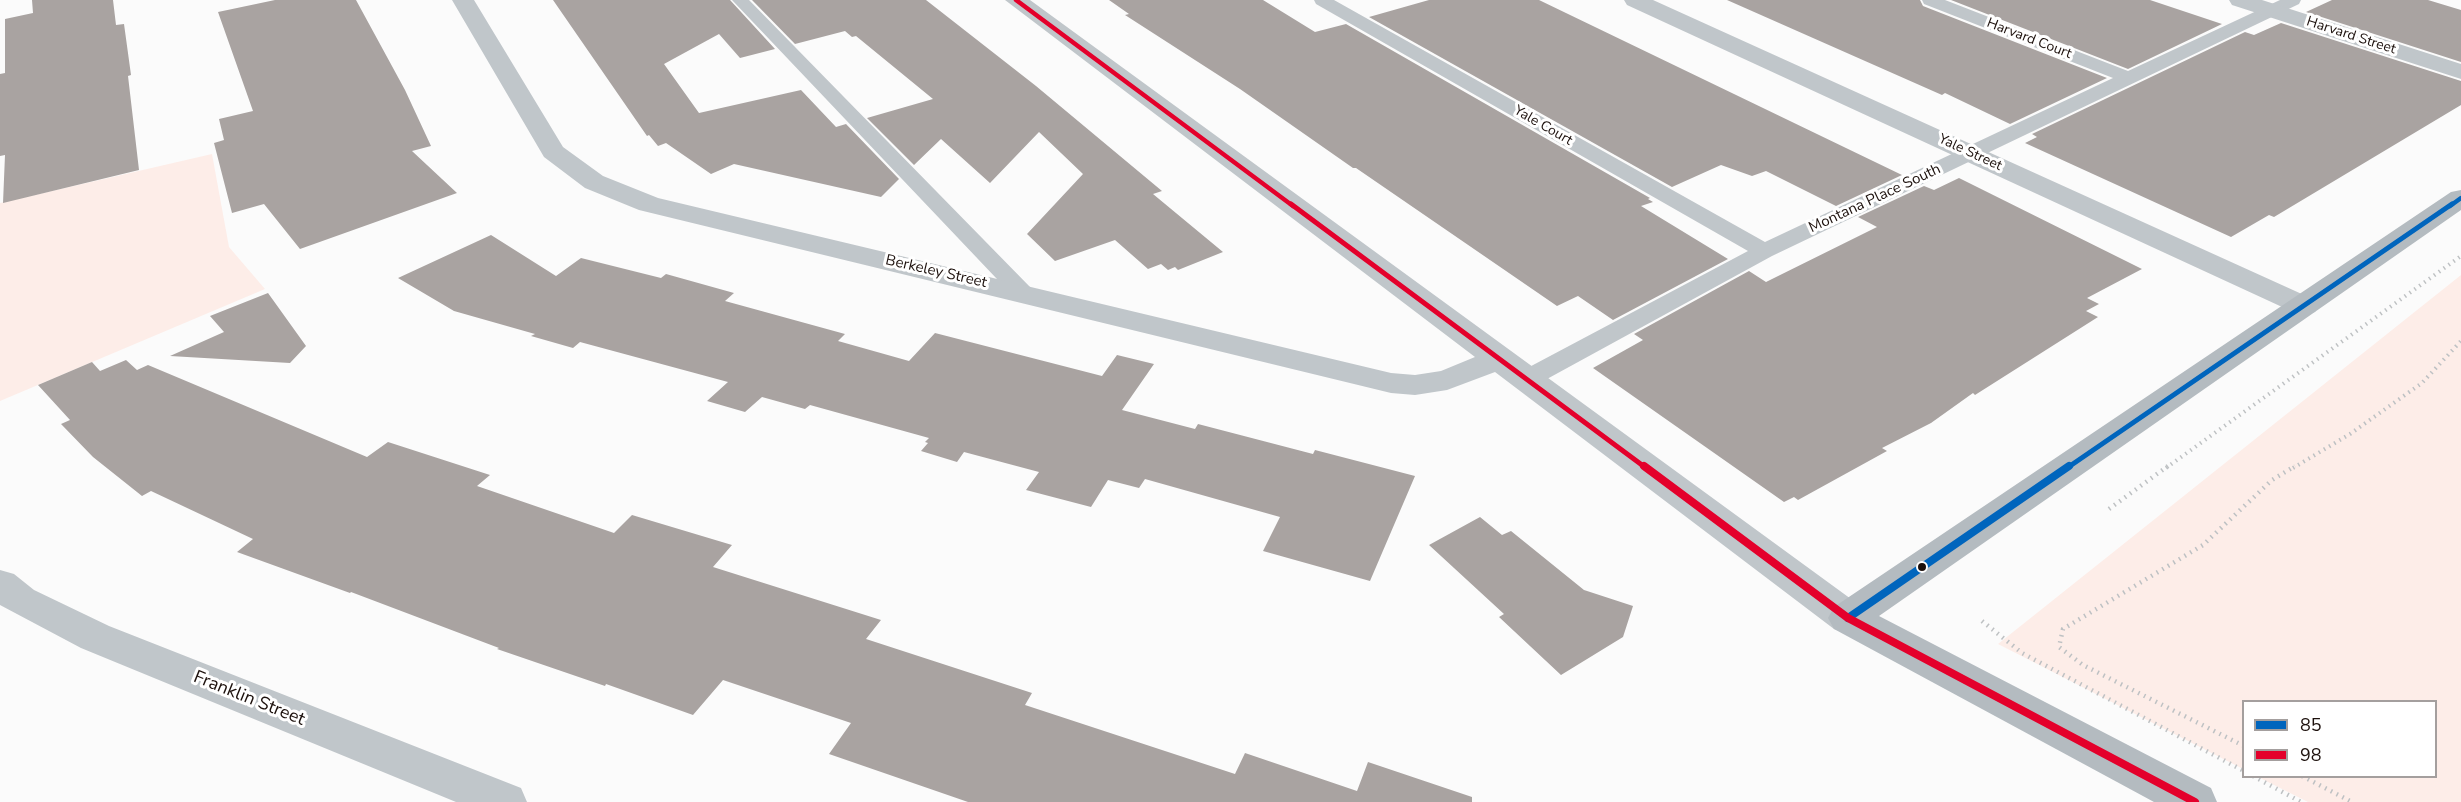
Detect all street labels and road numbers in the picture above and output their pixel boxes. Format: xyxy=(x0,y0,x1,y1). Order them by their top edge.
street label: Harvard Street xyxy=(2304,14,2398,58)
street label: Harvard Court xyxy=(1984,15,2074,63)
street label: Yale Court xyxy=(1511,103,1575,149)
street label: Yale Street xyxy=(1936,131,2004,175)
street label: Montana Place South xyxy=(1806,161,1944,237)
street label: Berkeley Street xyxy=(884,252,988,292)
street label: Franklin Street xyxy=(190,667,308,731)

